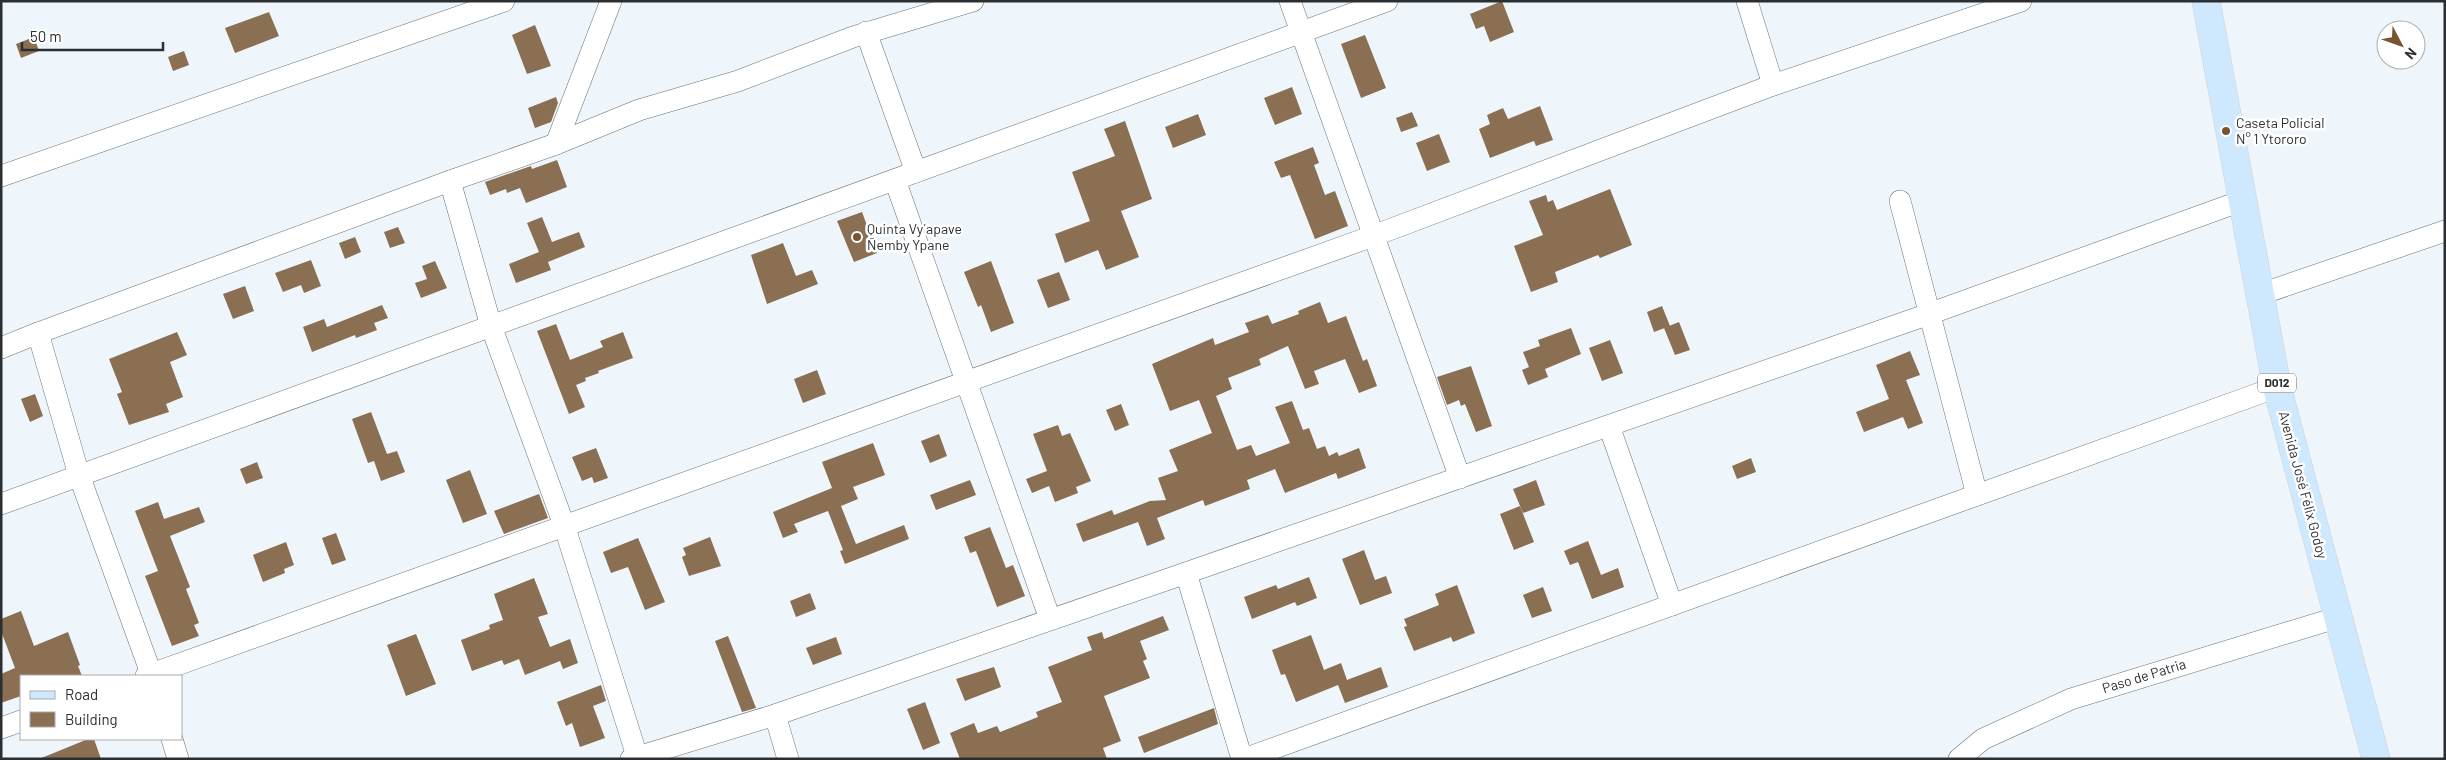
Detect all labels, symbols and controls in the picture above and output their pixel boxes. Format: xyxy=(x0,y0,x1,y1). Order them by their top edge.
scale bar xyxy=(22,20,164,52)
north arrow xyxy=(2376,20,2426,70)
text: 50 m xyxy=(30,27,62,45)
text: N xyxy=(2402,45,2421,63)
place label: Caseta Policial N° 1 Ytororo xyxy=(2236,114,2324,147)
marker: Caseta Policial N° 1 Ytororo xyxy=(2220,125,2232,137)
place label: Quinta Vy´apave Ñemby Ypane xyxy=(867,220,962,253)
marker: Quinta Vy´apave Ñemby Ypane xyxy=(851,231,863,243)
road number: D012 xyxy=(2258,373,2296,392)
street label: Avenida José Félix Godoy xyxy=(2276,409,2332,561)
street label: Paso de Patria xyxy=(2100,655,2188,696)
legend xyxy=(20,675,182,740)
text: Road xyxy=(65,685,98,703)
text: Building xyxy=(65,710,118,728)

